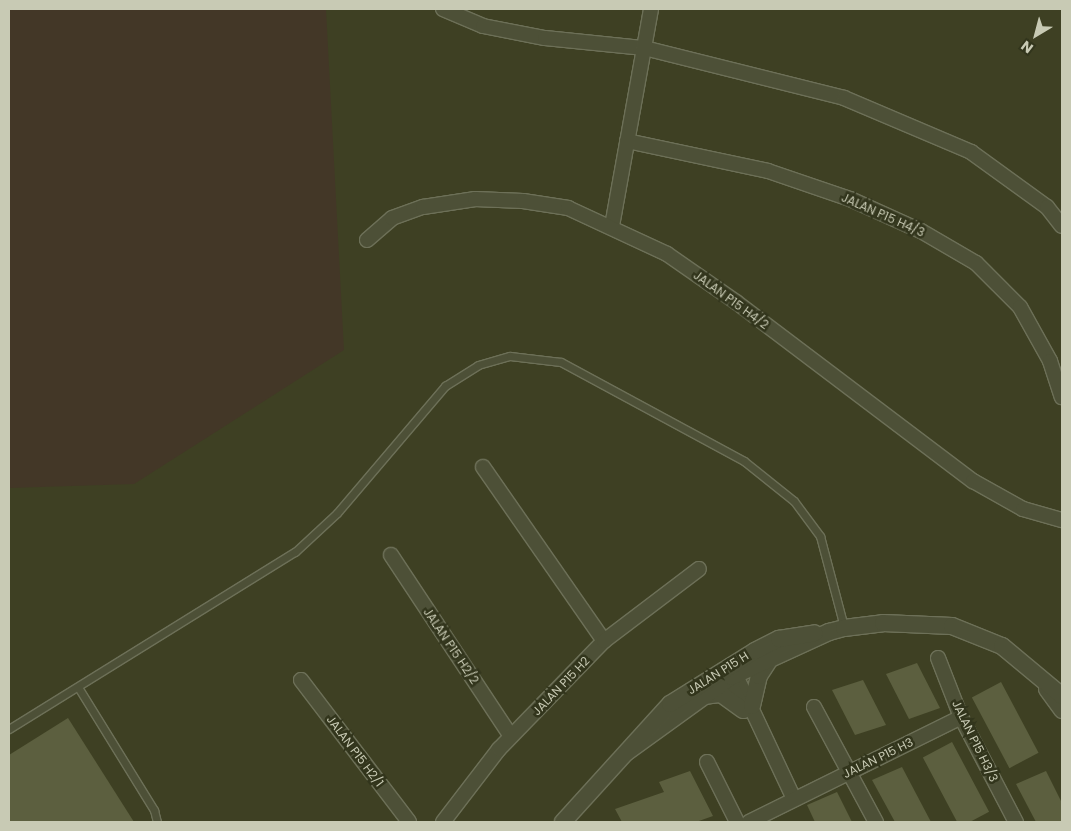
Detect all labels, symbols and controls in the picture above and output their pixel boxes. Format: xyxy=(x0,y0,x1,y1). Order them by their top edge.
north arrow xyxy=(1011,10,1061,60)
text: N xyxy=(1017,36,1037,58)
street label: JALAN P15 H4/3 xyxy=(839,190,927,240)
street label: JALAN P15 H4/2 xyxy=(691,268,771,332)
street label: JALAN P15 H2/2 xyxy=(420,605,482,687)
street label: JALAN P15 H xyxy=(685,649,751,697)
street label: JALAN P15 H2 xyxy=(529,654,593,718)
street label: JALAN P15 H3/3 xyxy=(949,698,1001,784)
street label: JALAN P15 H2/1 xyxy=(323,712,387,790)
street label: JALAN P15 H3 xyxy=(841,735,915,781)

